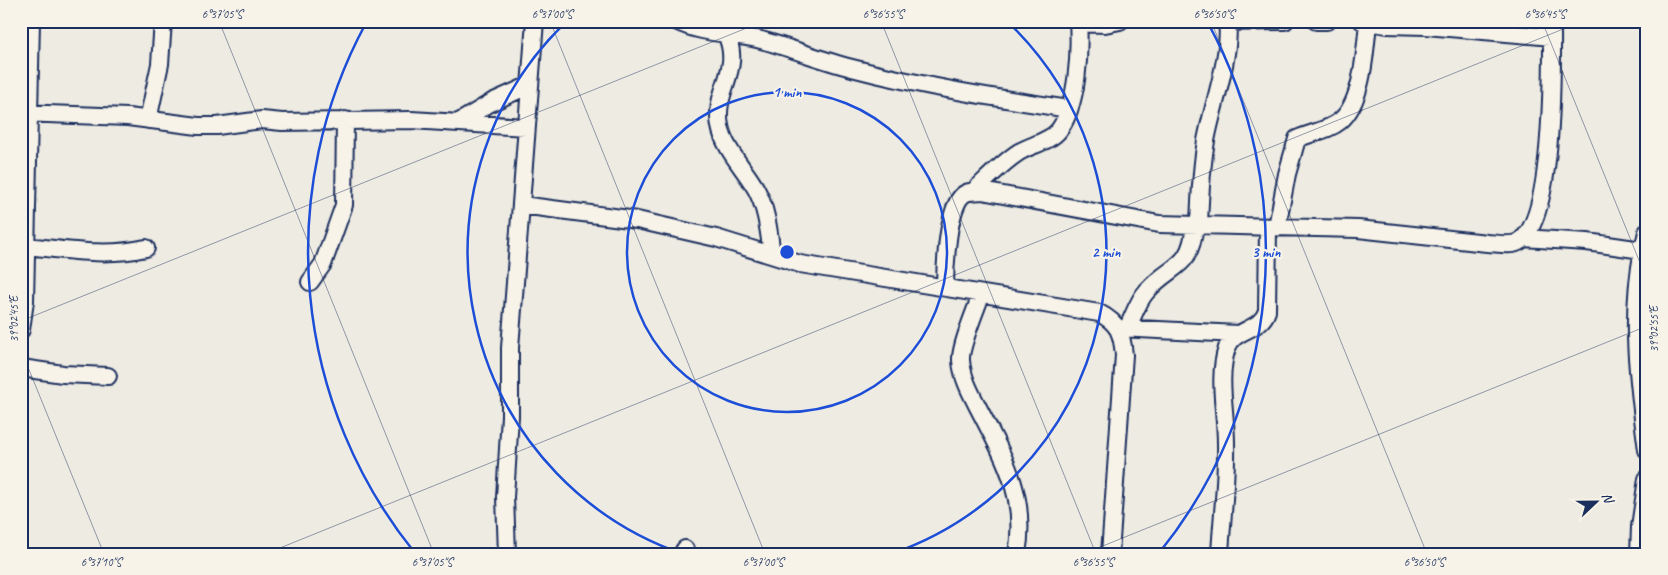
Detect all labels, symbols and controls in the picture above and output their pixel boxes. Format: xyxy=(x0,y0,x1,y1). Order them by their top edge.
text: 6°37'05"S xyxy=(202,6,244,22)
text: 6°37'00"S xyxy=(532,6,574,22)
text: 6°36'55"S xyxy=(863,6,905,22)
text: 6°36'50"S xyxy=(1194,6,1236,22)
text: 6°36'45"S xyxy=(1525,6,1567,22)
text: 1 min xyxy=(773,83,802,102)
centre of rings xyxy=(778,243,796,261)
text: 2 min xyxy=(1092,243,1121,262)
text: 3 min xyxy=(1252,243,1281,262)
text: 39°02'45"E xyxy=(6,294,22,342)
text: 39°02'55"E xyxy=(1646,304,1662,352)
north arrow xyxy=(1570,478,1620,528)
text: N xyxy=(1598,490,1618,507)
text: 6°37'10"S xyxy=(81,554,123,570)
text: 6°37'05"S xyxy=(412,554,454,570)
text: 6°37'00"S xyxy=(743,554,785,570)
text: 6°36'55"S xyxy=(1073,554,1115,570)
text: 6°36'50"S xyxy=(1404,554,1446,570)

